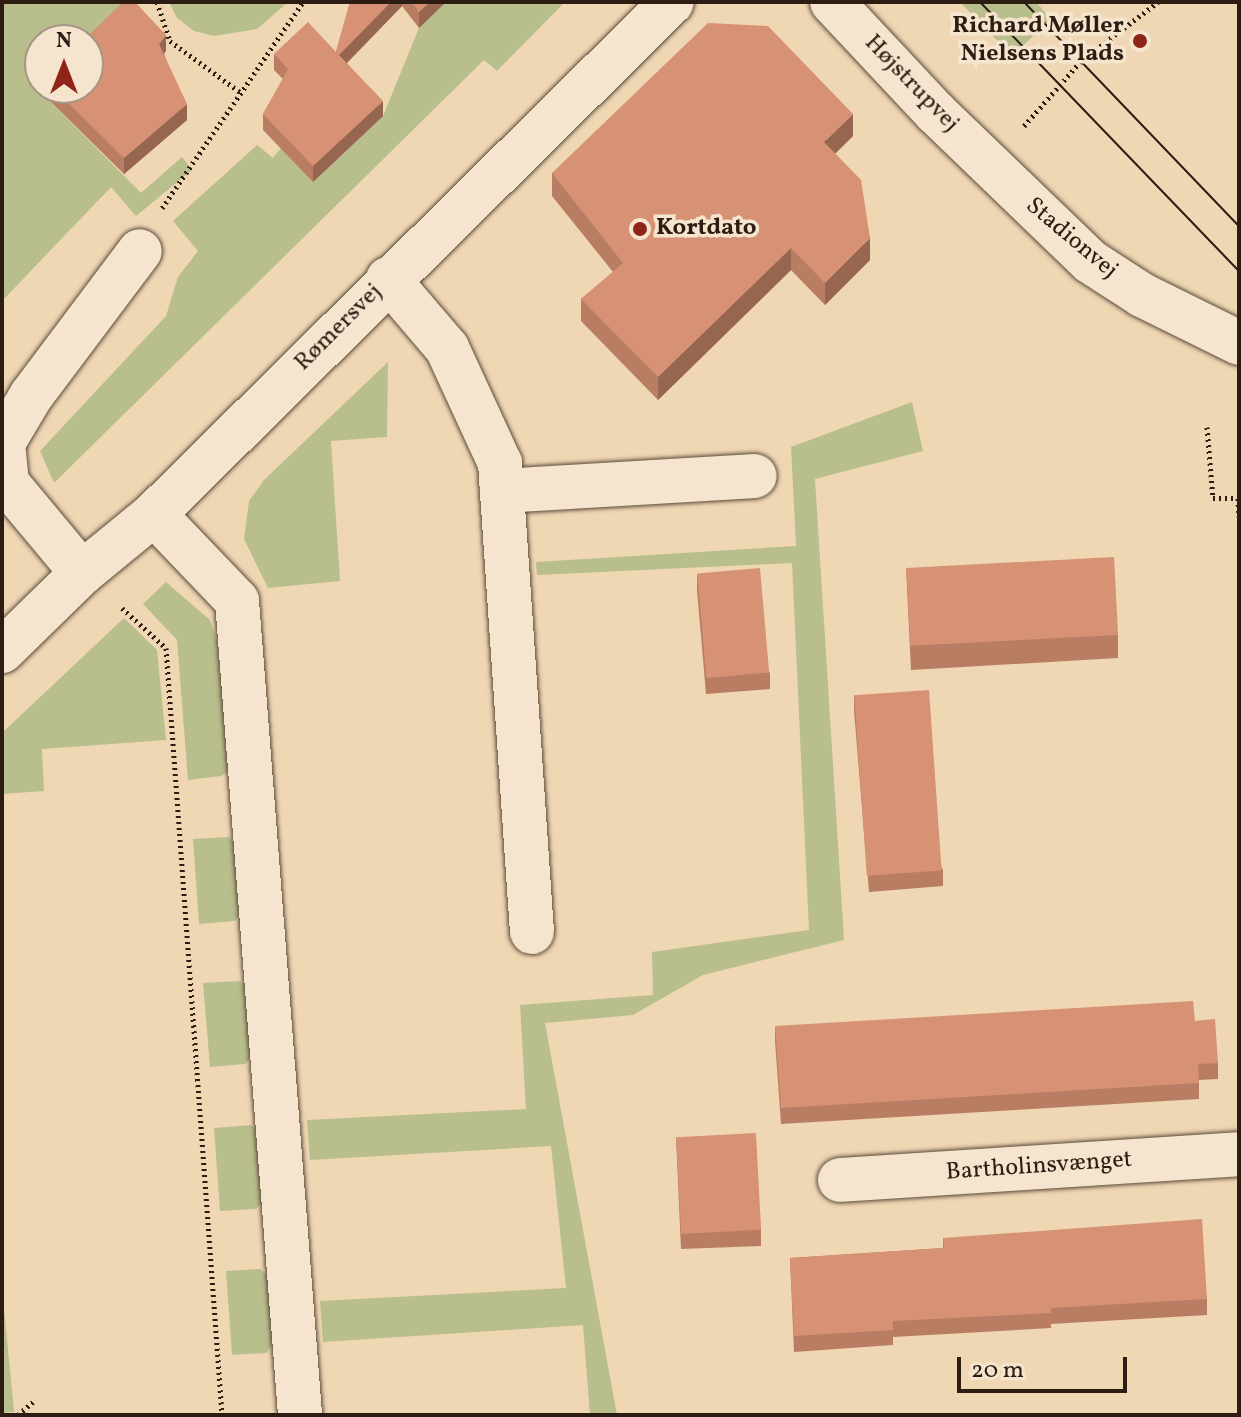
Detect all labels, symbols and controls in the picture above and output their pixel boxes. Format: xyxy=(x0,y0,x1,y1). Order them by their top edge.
place label: Richard Møller Nielsens Plads xyxy=(952,13,1124,69)
north arrow xyxy=(24,24,104,104)
text: N xyxy=(56,26,72,57)
street label: Højstrupvej xyxy=(858,29,964,139)
marker: Richard Møller Nielsens Plads xyxy=(1131,32,1149,50)
street label: Stadionvej xyxy=(1019,192,1123,286)
place label: Kortdato xyxy=(656,215,757,243)
marker: Kortdato xyxy=(631,220,649,238)
street label: Rømersvej xyxy=(289,278,389,378)
street label: Bartholinsvænget xyxy=(945,1146,1133,1188)
scale bar xyxy=(961,1341,1131,1391)
text: 20 m xyxy=(971,1354,1024,1388)

